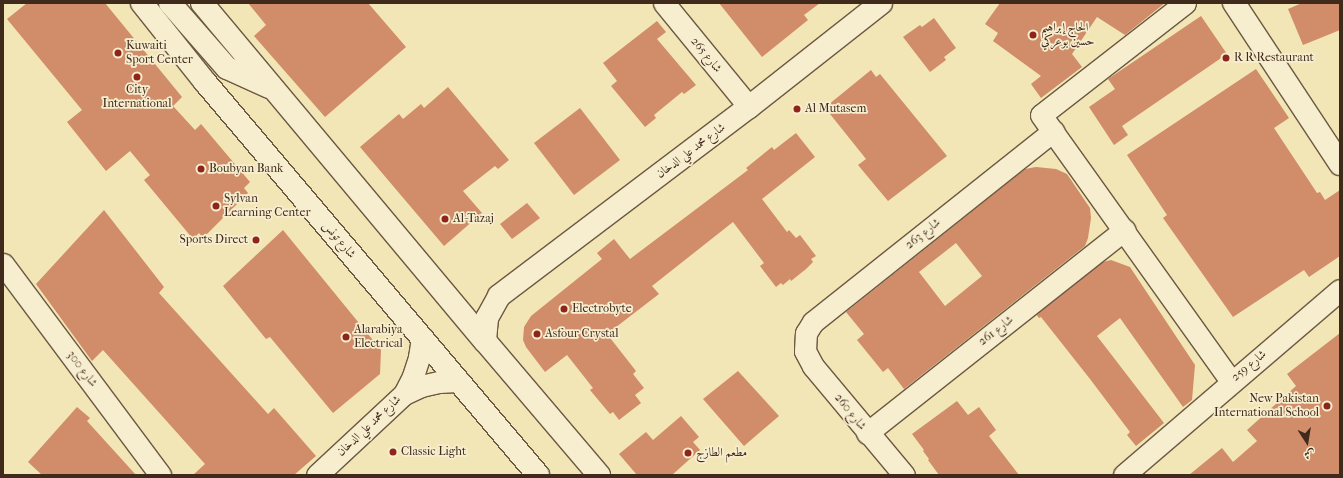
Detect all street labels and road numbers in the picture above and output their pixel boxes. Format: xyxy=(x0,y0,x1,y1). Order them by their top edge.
street label: شارع 265 xyxy=(687,34,725,76)
street label: شارع محمد علي الدخان xyxy=(654,120,728,182)
street label: شارع 263 xyxy=(903,216,943,252)
street label: شارع تونس xyxy=(319,219,359,261)
street label: شارع 261 xyxy=(976,313,1016,349)
street label: شارع 259 xyxy=(1229,347,1269,385)
street label: شارع 300 xyxy=(64,348,100,390)
street label: شارع 260 xyxy=(831,391,869,433)
street label: شارع محمد علي الدخان xyxy=(334,393,404,459)

